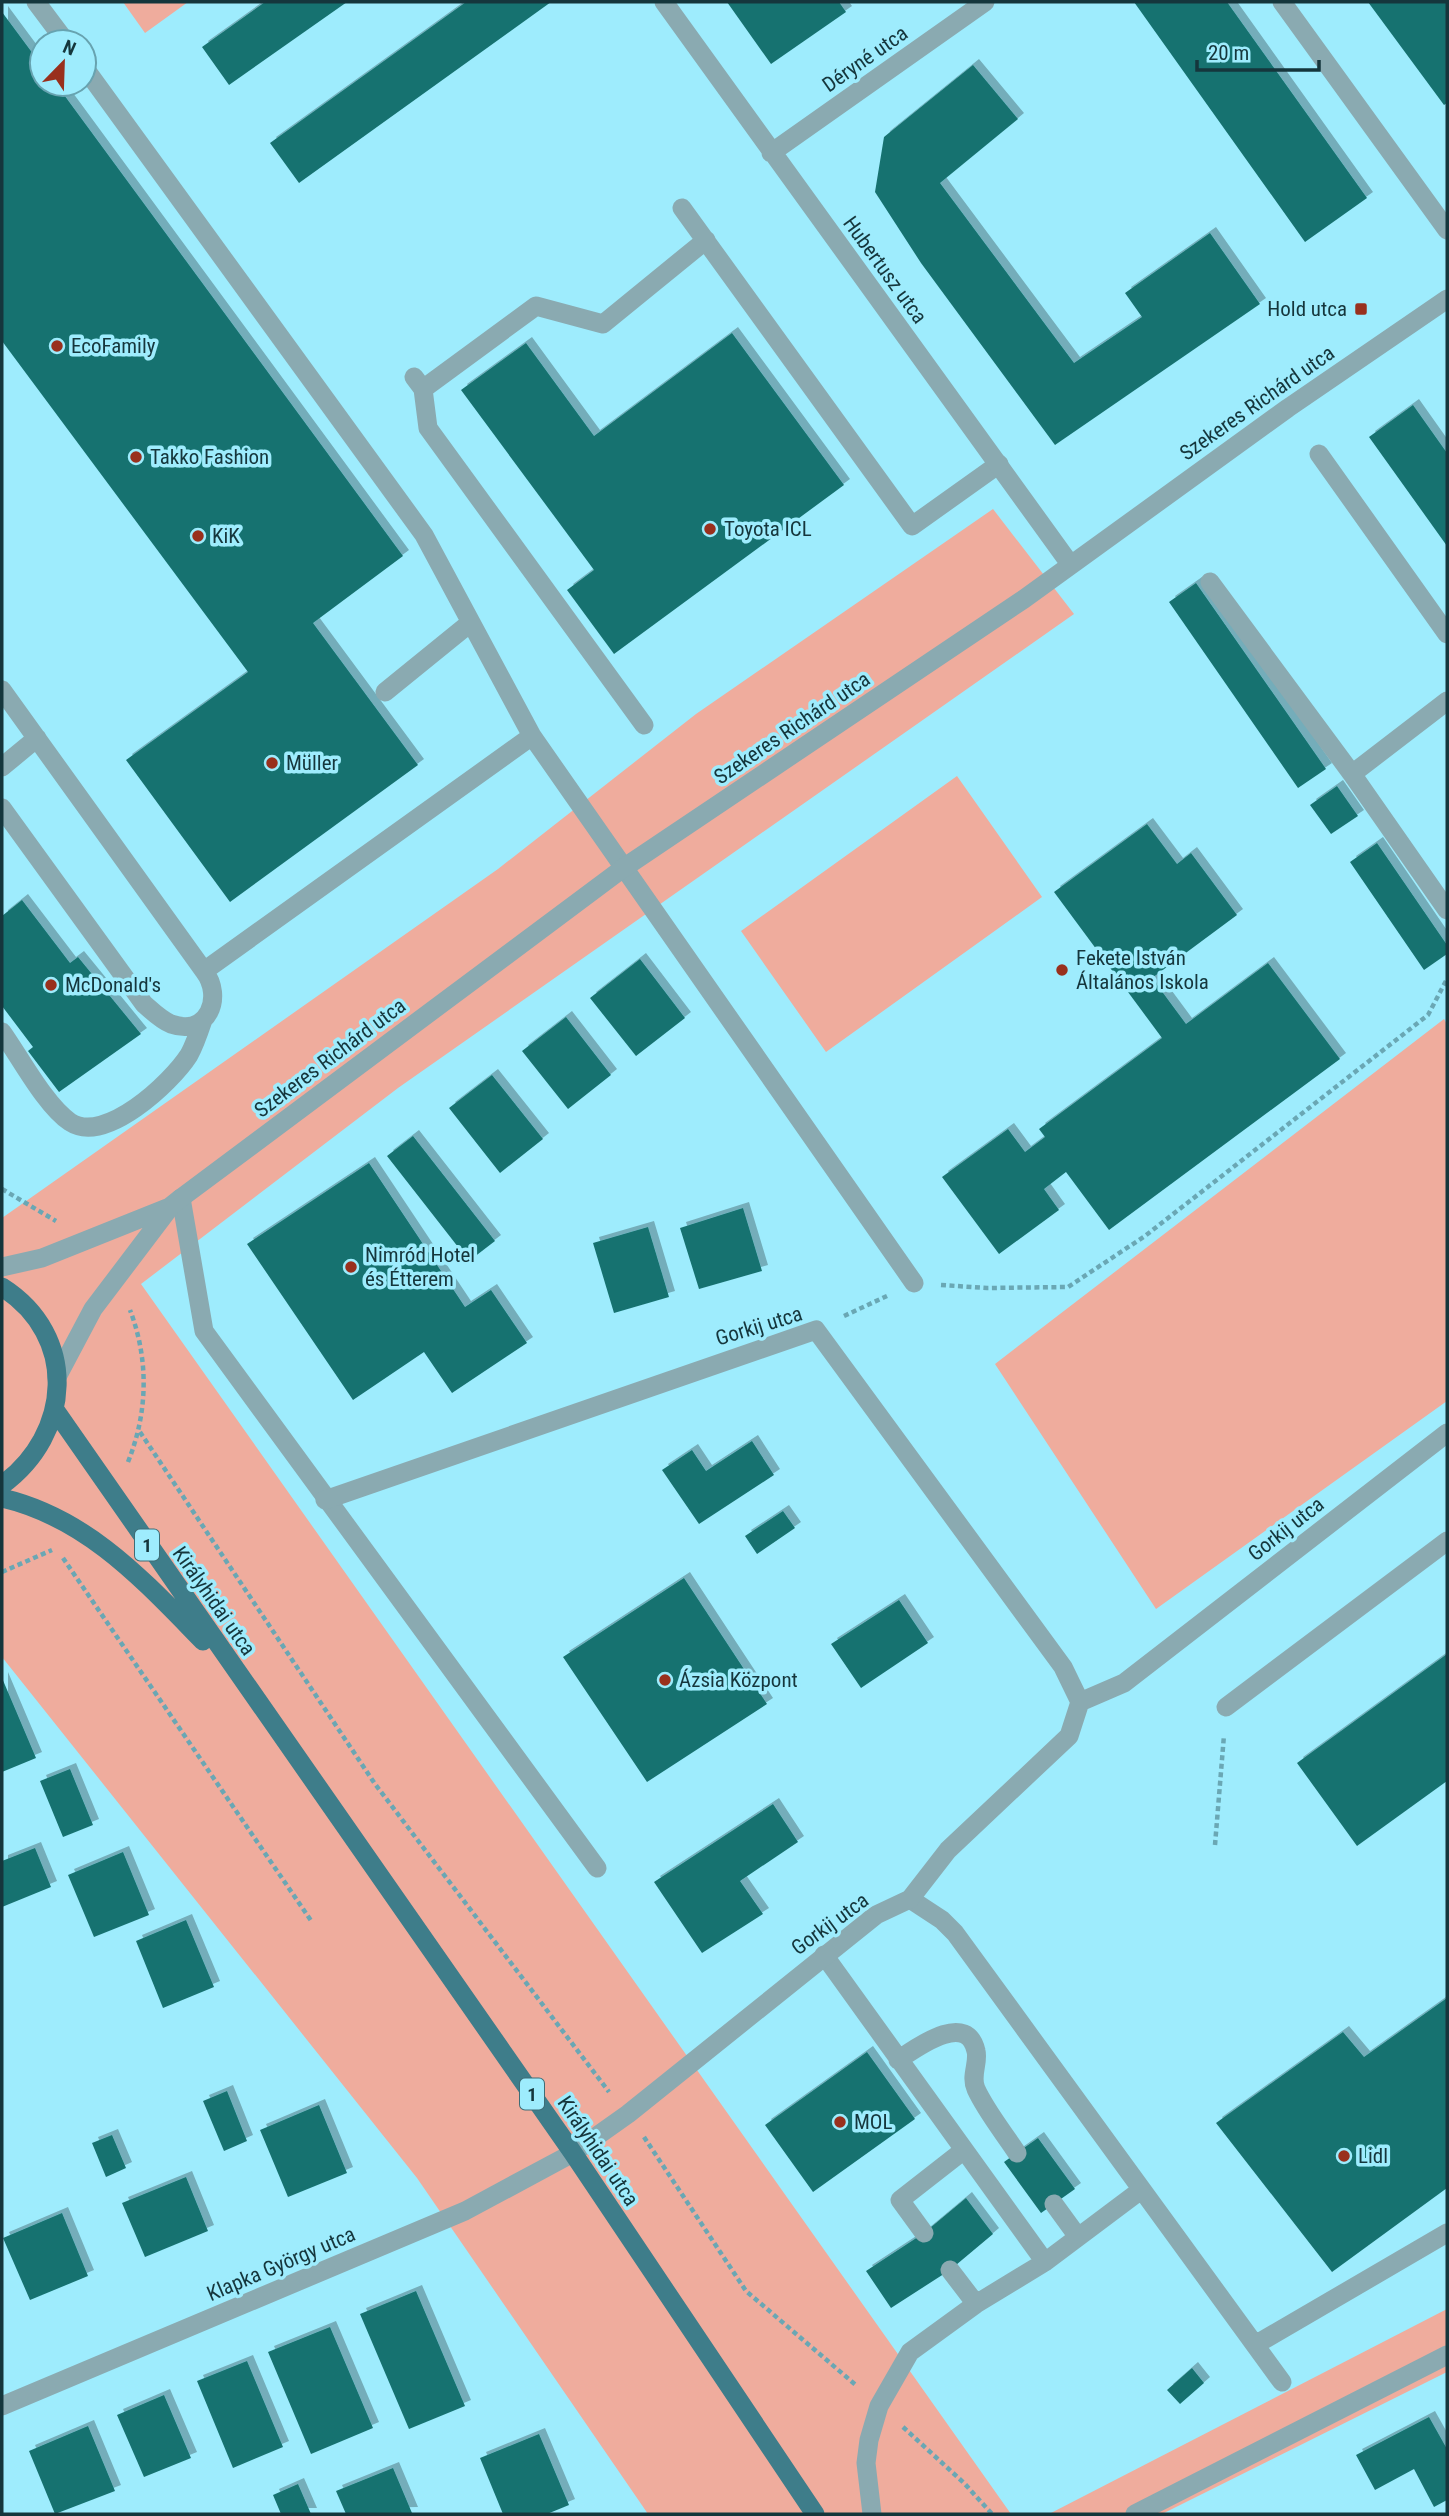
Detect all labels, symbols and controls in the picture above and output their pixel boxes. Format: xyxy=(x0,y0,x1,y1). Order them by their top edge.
street label: Déryné utca xyxy=(818,21,912,97)
north arrow xyxy=(28,28,98,98)
scale bar xyxy=(1197,28,1320,72)
text: N xyxy=(60,35,79,61)
text: 20 m xyxy=(1208,41,1249,65)
street label: Hubertusz utca xyxy=(838,212,932,328)
place label: Hold utca xyxy=(1267,297,1347,321)
marker: Hold utca xyxy=(1353,301,1369,317)
place label: EcoFamily xyxy=(71,334,156,358)
marker: EcoFamily xyxy=(49,338,65,354)
street label: Szekeres Richárd utca xyxy=(1175,341,1339,465)
place label: Takko Fashion xyxy=(150,445,269,469)
marker: Takko Fashion xyxy=(128,449,144,465)
place label: Toyota ICL xyxy=(724,517,812,541)
marker: Toyota ICL xyxy=(702,521,718,537)
place label: KiK xyxy=(212,524,240,548)
marker: KiK xyxy=(190,528,206,544)
street label: Szekeres Richárd utca xyxy=(710,667,874,789)
place label: Müller xyxy=(286,751,338,775)
marker: Müller xyxy=(264,755,280,771)
place label: Fekete István Általános Iskola xyxy=(1076,946,1209,994)
marker: Fekete István Általános Iskola xyxy=(1054,962,1070,978)
place label: McDonald's xyxy=(65,973,161,997)
marker: McDonald's xyxy=(43,977,59,993)
street label: Szekeres Richárd utca xyxy=(250,993,410,1123)
place label: Nimród Hotel és Étterem xyxy=(365,1243,475,1291)
marker: Nimród Hotel és Étterem xyxy=(343,1259,359,1275)
street label: Gorkij utca xyxy=(713,1301,805,1351)
street label: Gorkij utca xyxy=(1243,1492,1329,1566)
road number: 1 xyxy=(135,1530,159,1560)
street label: Királyhidai utca xyxy=(168,1542,260,1660)
place label: Ázsia Központ xyxy=(679,1668,798,1692)
marker: Ázsia Központ xyxy=(657,1672,673,1688)
street label: Gorkij utca xyxy=(787,1888,873,1960)
road number: 1 xyxy=(520,2078,544,2110)
street label: Királyhidai utca xyxy=(553,2092,643,2210)
place label: MOL xyxy=(854,2110,892,2134)
marker: MOL xyxy=(832,2114,848,2130)
place label: Lidl xyxy=(1358,2144,1388,2168)
marker: Lidl xyxy=(1336,2148,1352,2164)
street label: Klapka György utca xyxy=(203,2222,359,2306)

